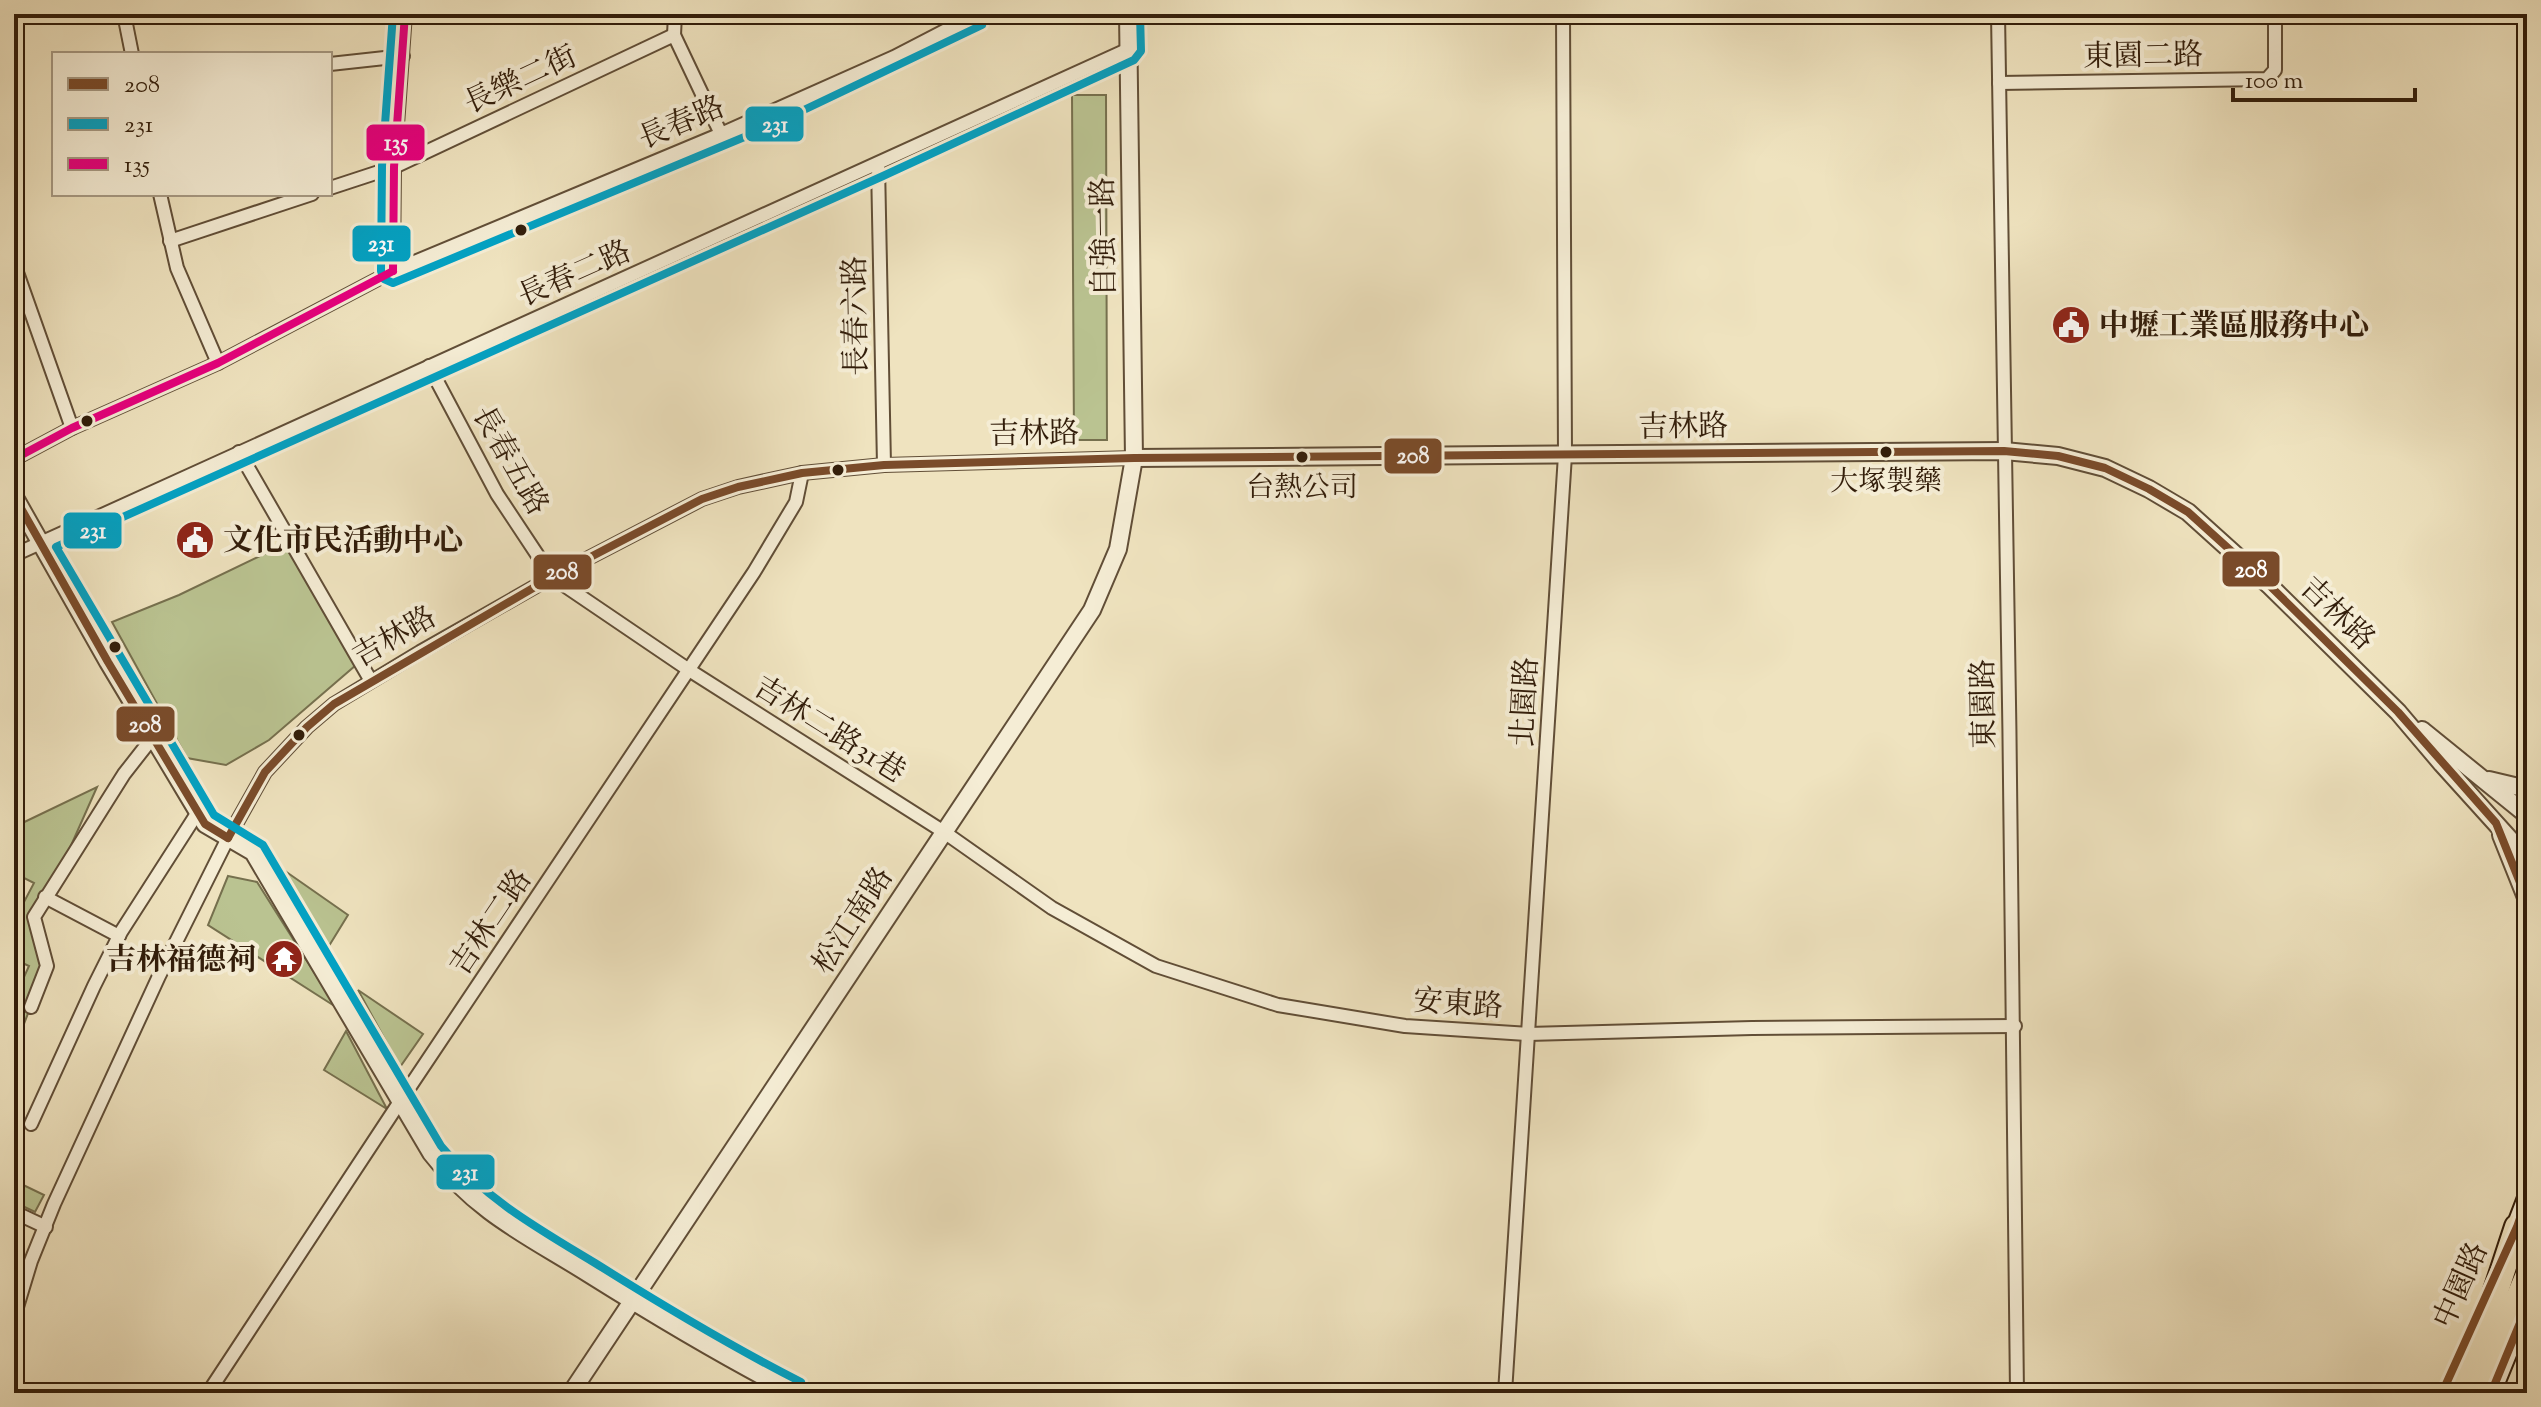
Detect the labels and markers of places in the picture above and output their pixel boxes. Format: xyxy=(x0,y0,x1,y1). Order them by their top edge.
unlabelled marker xyxy=(513,222,529,238)
public building icon: 中壢工業區服務中心 xyxy=(2050,304,2092,346)
place label: 中壢工業區服務中心 xyxy=(2099,306,2369,349)
unlabelled marker xyxy=(79,413,95,429)
marker: 大塚製藥 xyxy=(1878,444,1894,460)
marker: 台熱公司 xyxy=(1294,449,1310,465)
unlabelled marker xyxy=(830,462,846,478)
place label: 大塚製藥 xyxy=(1830,463,1942,503)
place label: 台熱公司 xyxy=(1246,469,1358,509)
public building icon: 文化市民活動中心 xyxy=(174,519,216,561)
place label: 文化市民活動中心 xyxy=(223,521,463,564)
unlabelled marker xyxy=(107,639,123,655)
unlabelled marker xyxy=(291,727,307,743)
temple icon: 吉林福德祠 xyxy=(263,938,305,980)
place label: 吉林福德祠 xyxy=(106,940,256,983)

